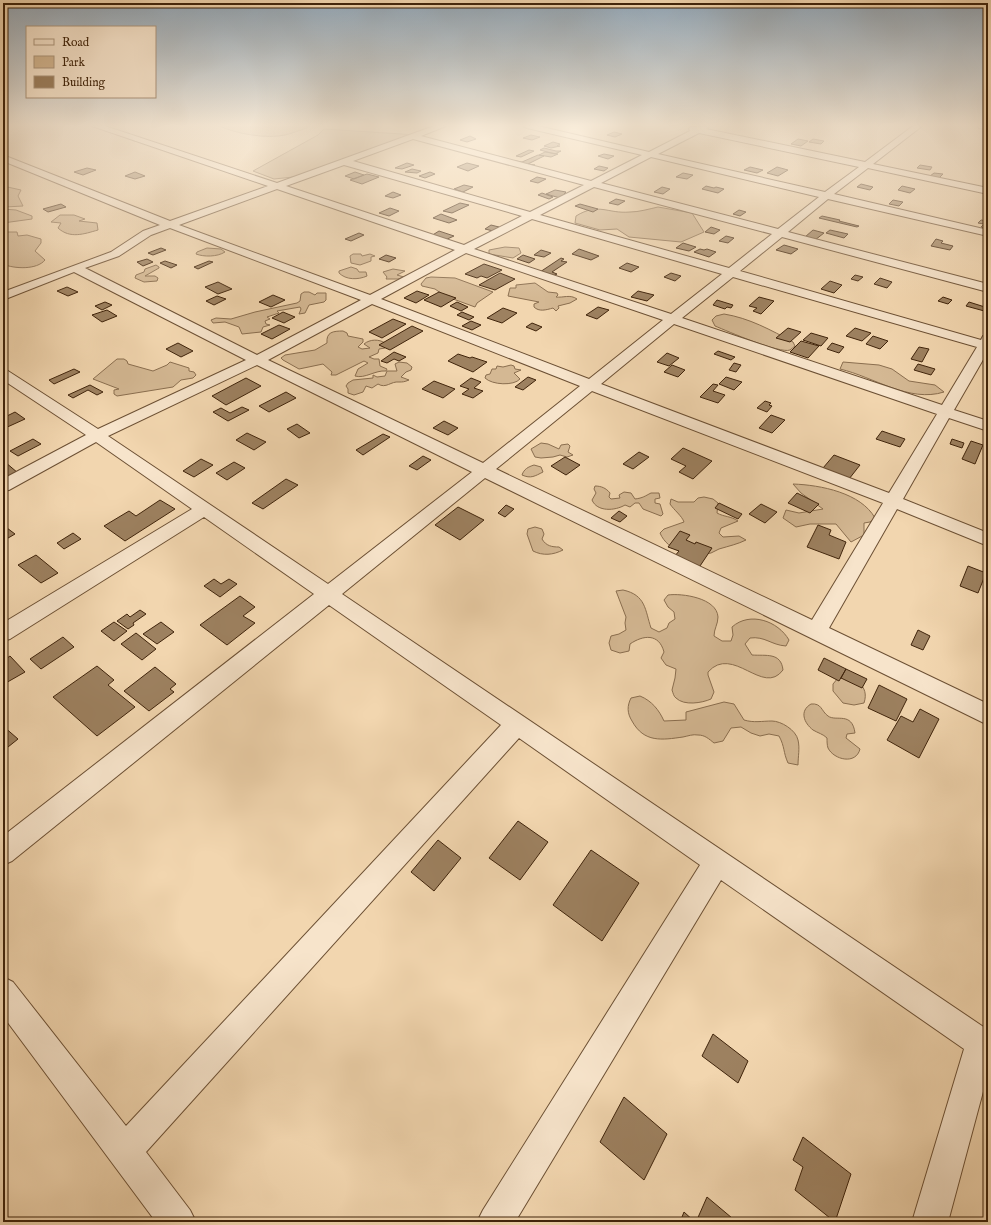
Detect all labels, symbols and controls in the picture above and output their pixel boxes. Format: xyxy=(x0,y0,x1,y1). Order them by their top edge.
legend xyxy=(26,26,156,98)
text: Road xyxy=(62,35,90,50)
text: Park xyxy=(62,55,85,70)
text: Building xyxy=(62,75,106,90)

